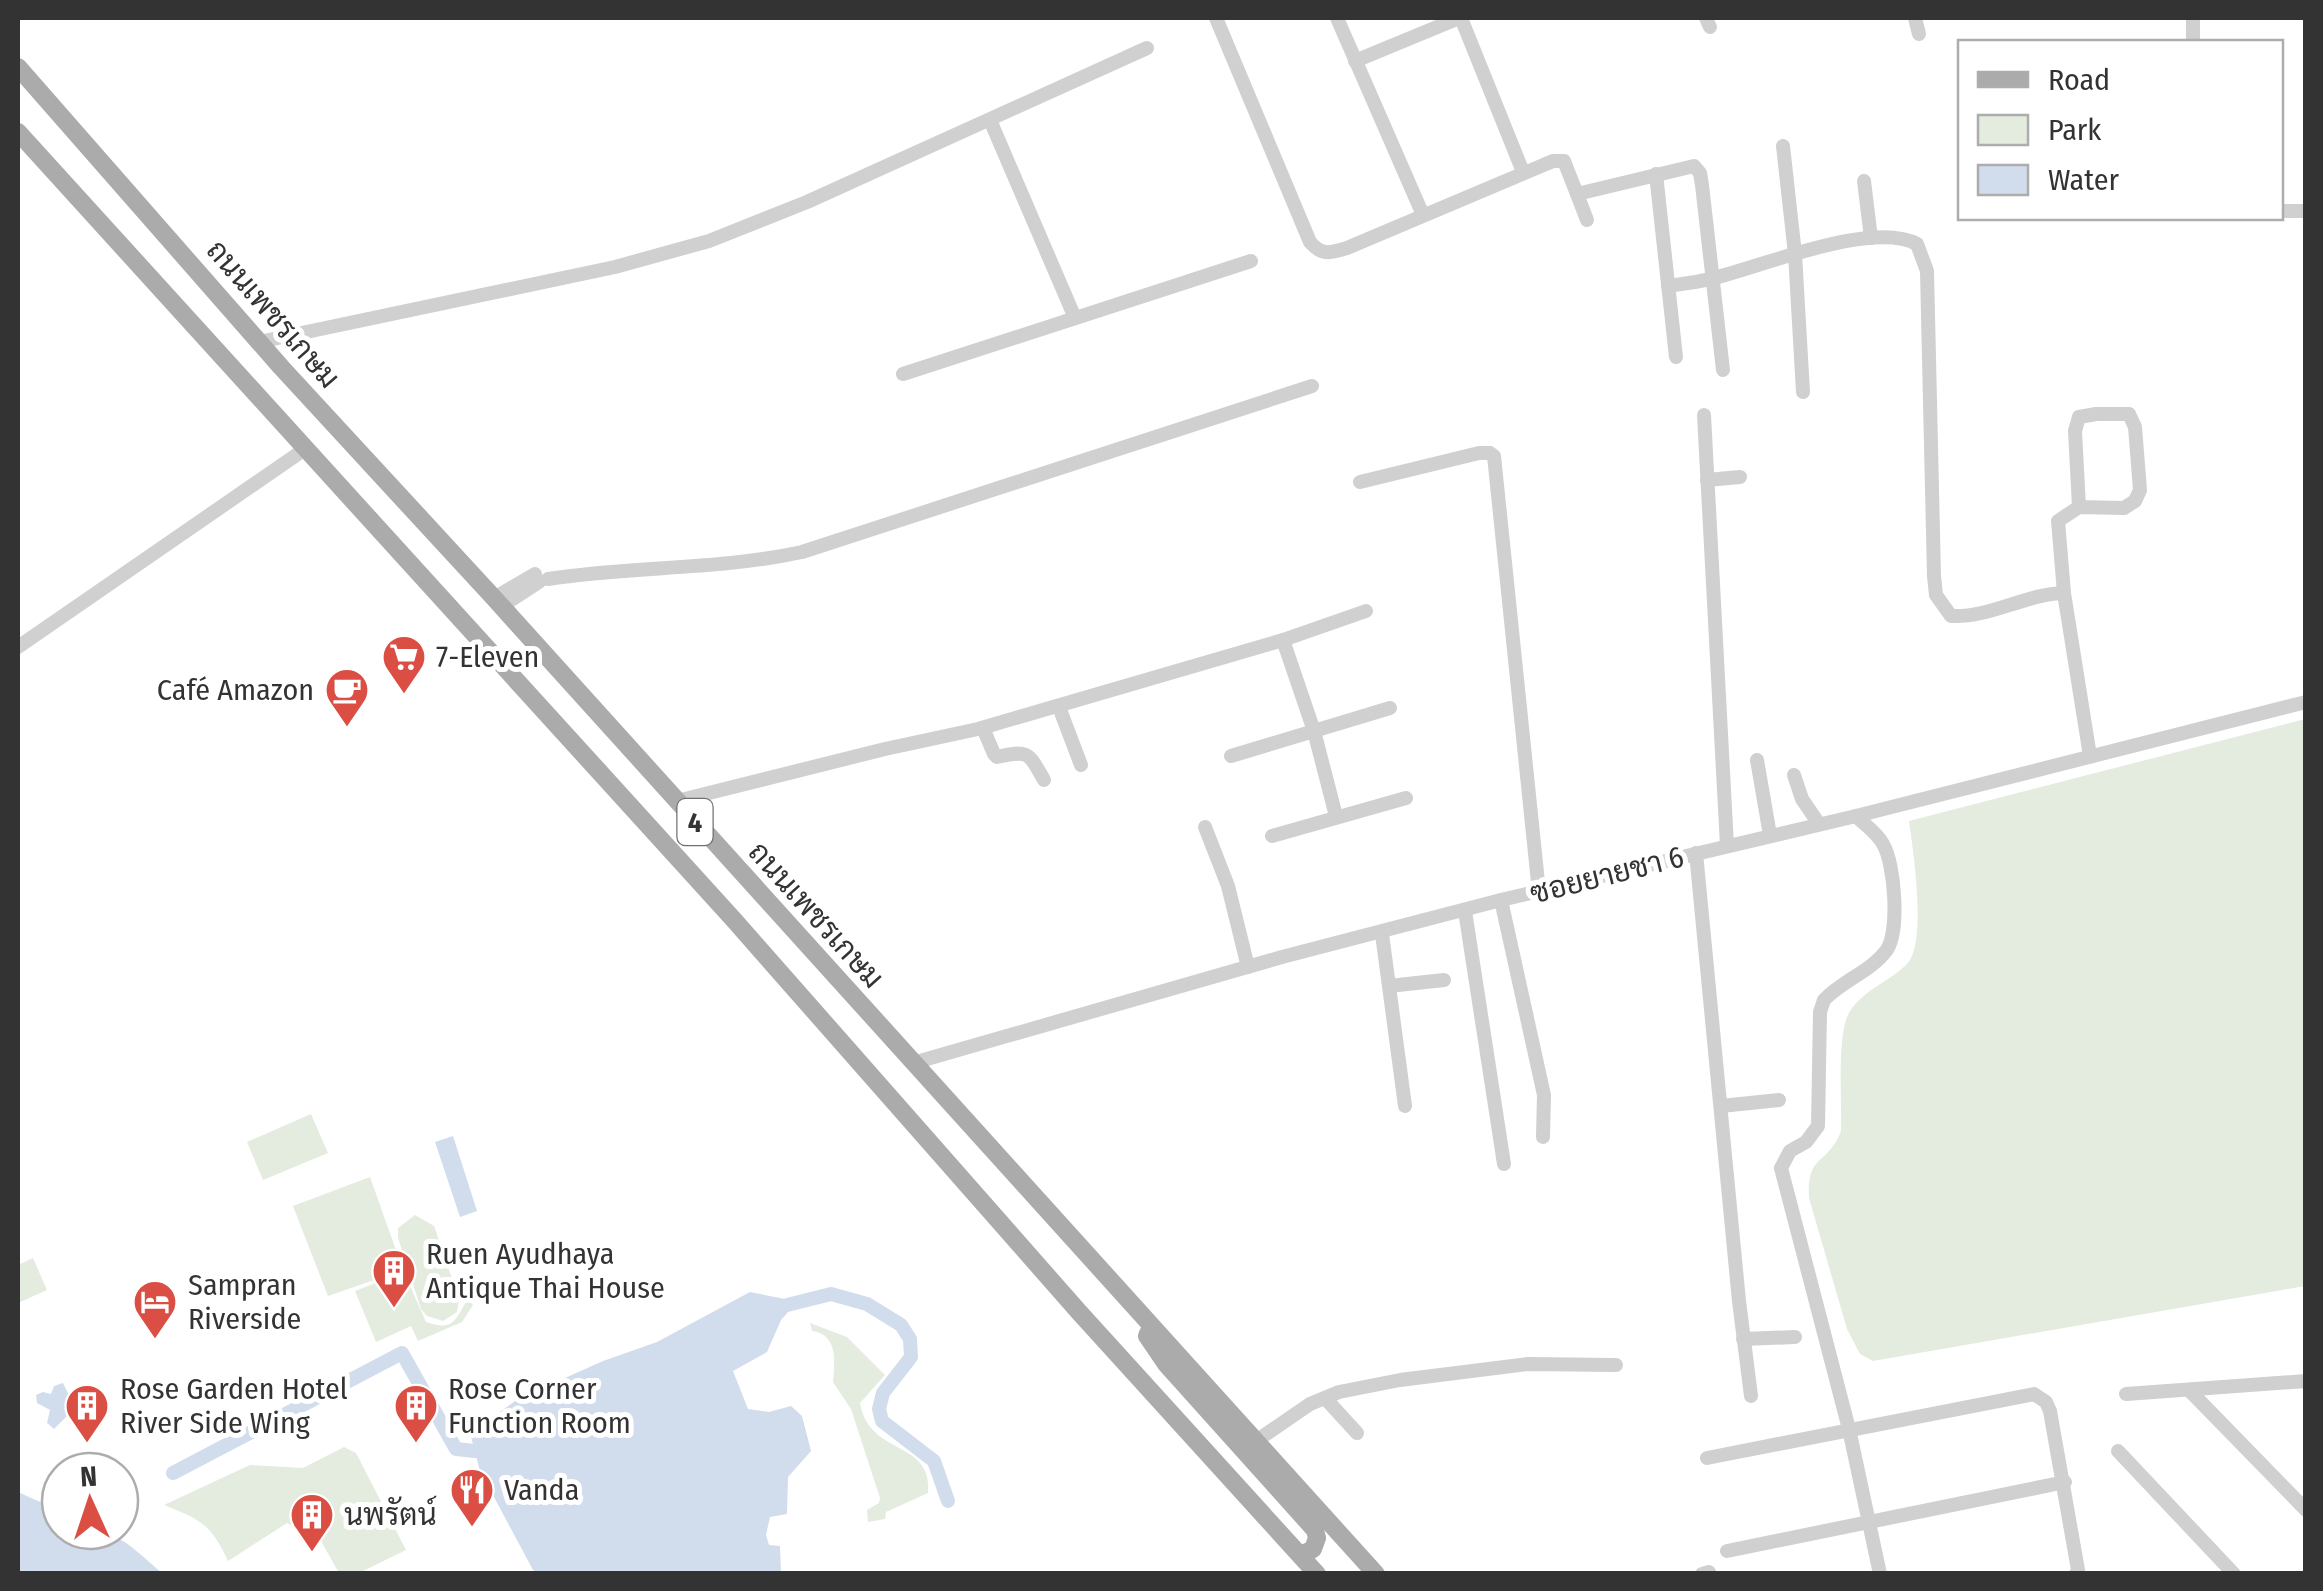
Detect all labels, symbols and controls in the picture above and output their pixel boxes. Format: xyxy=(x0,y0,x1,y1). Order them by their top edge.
legend xyxy=(1958,40,2283,220)
text: Road xyxy=(2048,62,2110,98)
text: Park xyxy=(2048,112,2101,148)
text: Water xyxy=(2048,162,2119,198)
street label: ถนนเพชรเกษม xyxy=(199,233,347,395)
supermarket icon: 7-Eleven xyxy=(381,634,427,695)
place label: 7-Eleven xyxy=(436,639,539,675)
cafe icon: Café Amazon xyxy=(324,667,370,728)
place label: Café Amazon xyxy=(157,672,314,708)
road number: 4 xyxy=(678,799,712,845)
street label: ถนนเพชรเกษม xyxy=(741,834,891,996)
street label: ซอยยายชา 6 xyxy=(1527,839,1687,911)
place label: Ruen Ayudhaya Antique Thai House xyxy=(426,1236,665,1306)
building icon: Ruen Ayudhaya Antique Thai House xyxy=(371,1248,417,1309)
place label: Sampran Riverside xyxy=(188,1267,301,1337)
hotel icon: Sampran Riverside xyxy=(132,1279,178,1340)
place label: Rose Garden Hotel River Side Wing xyxy=(120,1371,348,1441)
place label: Rose Corner Function Room xyxy=(448,1371,631,1441)
building icon: Rose Garden Hotel River Side Wing xyxy=(64,1383,110,1444)
building icon: Rose Corner Function Room xyxy=(393,1383,439,1444)
north arrow xyxy=(40,1451,140,1551)
text: N xyxy=(79,1460,98,1493)
restaurant icon: Vanda xyxy=(449,1467,495,1528)
place label: Vanda xyxy=(504,1472,579,1508)
building icon: นพรัตน์ xyxy=(289,1492,335,1553)
place label: นพรัตน์ xyxy=(344,1495,437,1533)

